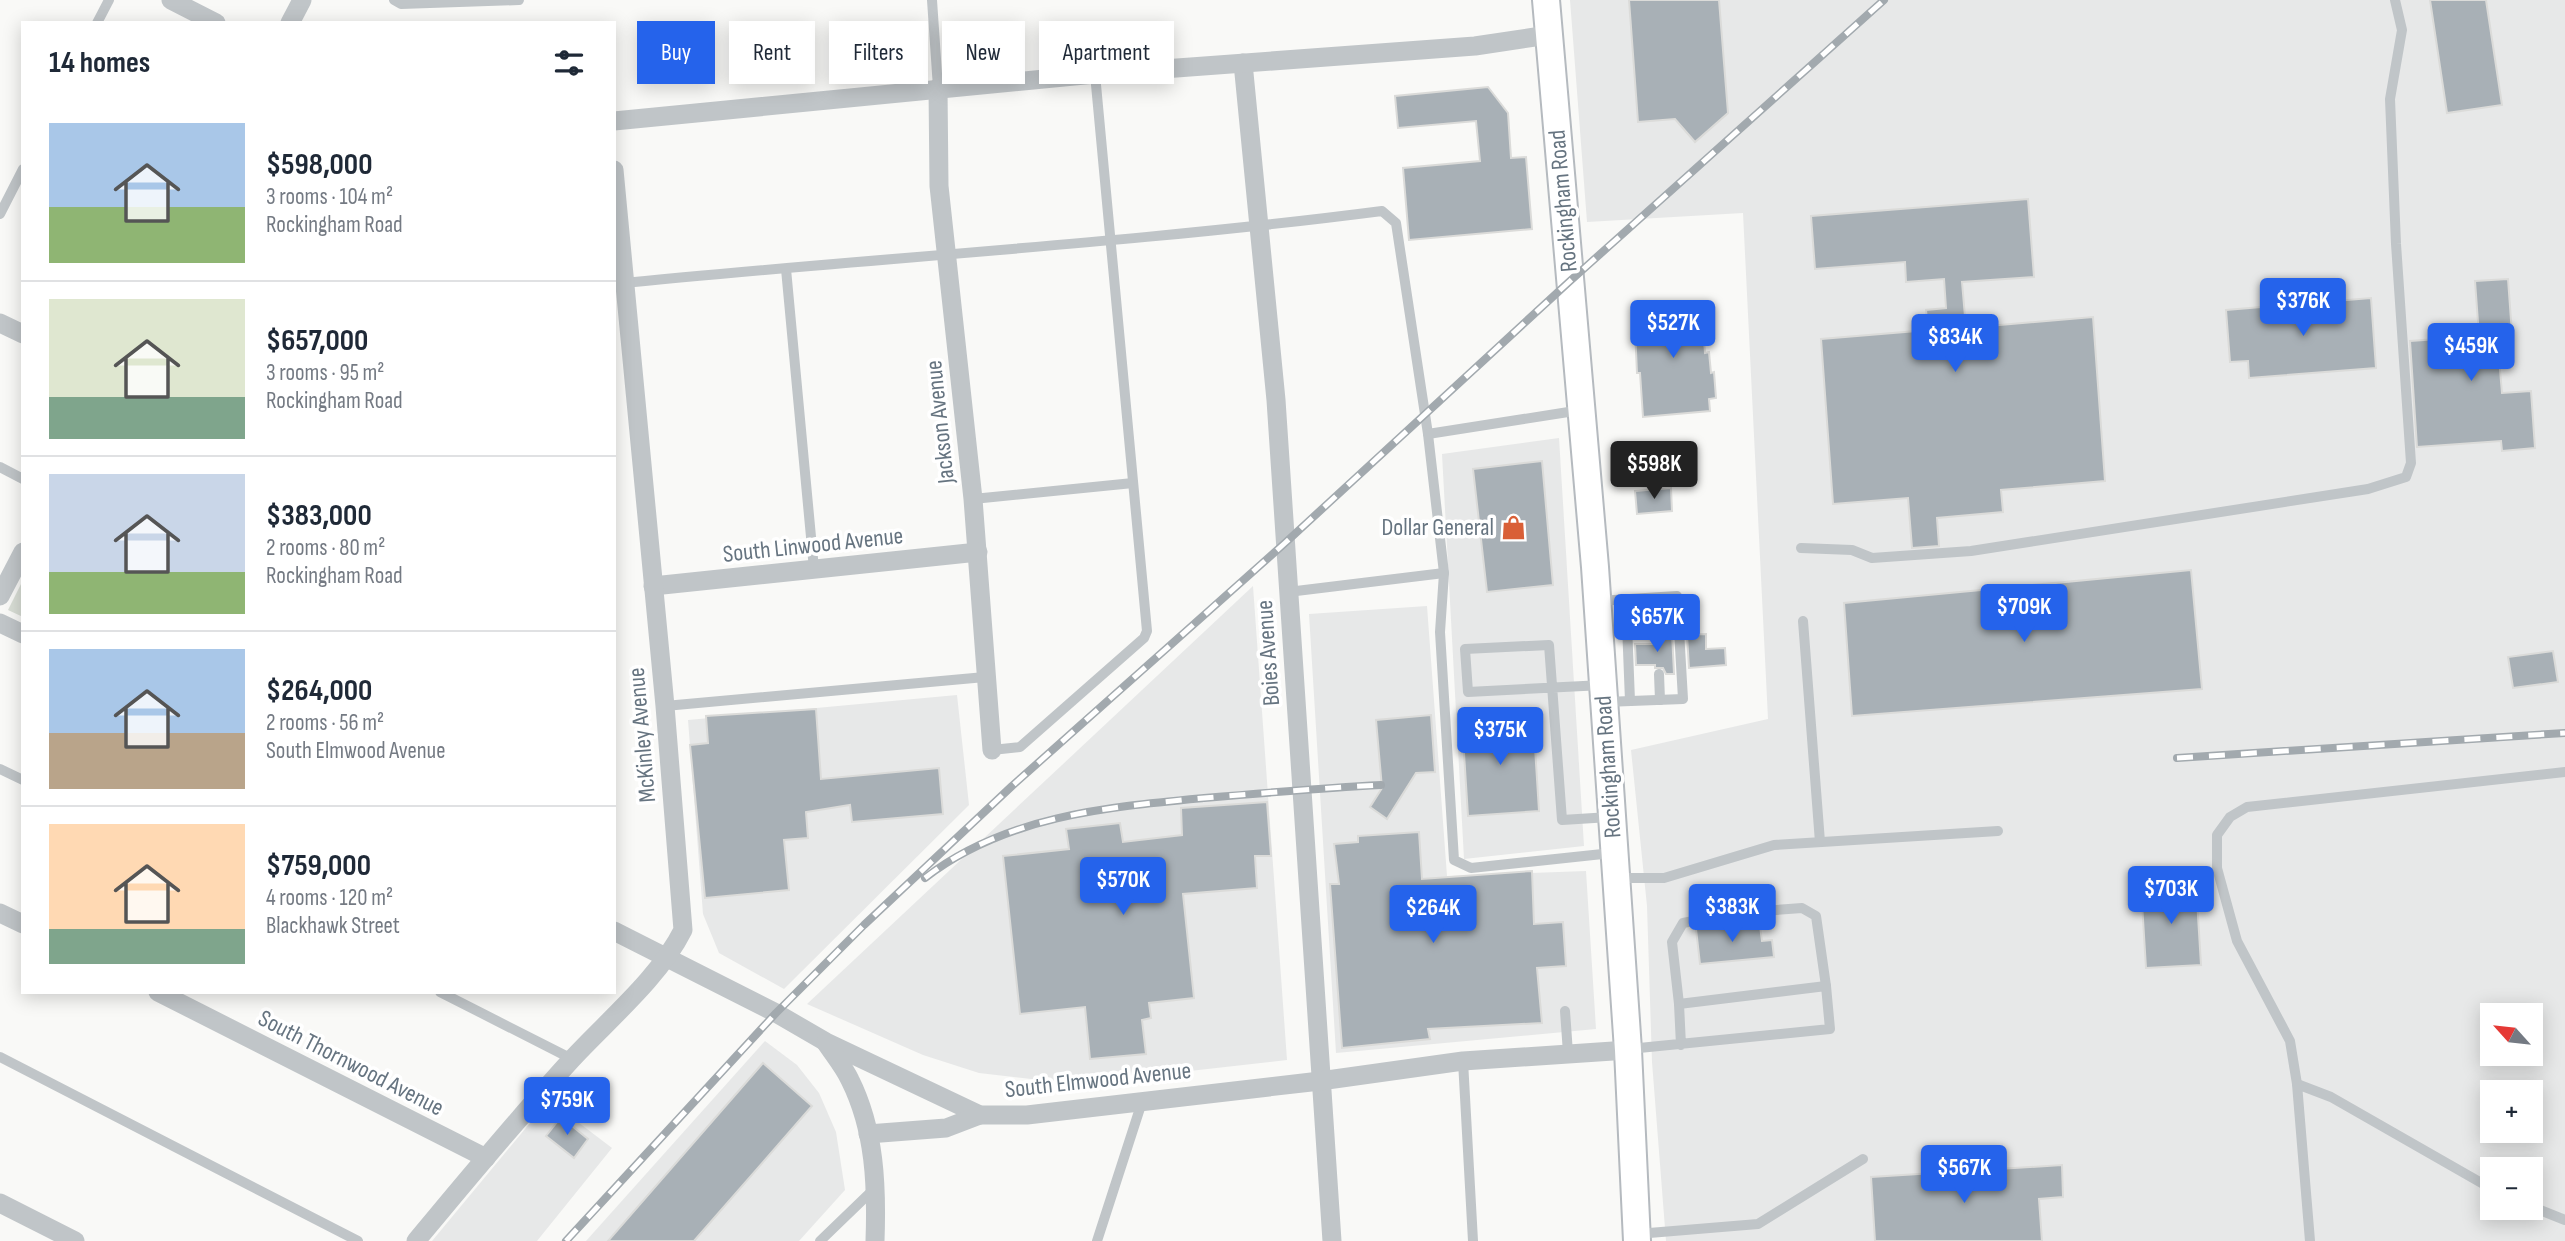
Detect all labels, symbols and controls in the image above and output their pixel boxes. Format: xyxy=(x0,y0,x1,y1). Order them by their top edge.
chip: Buy xyxy=(637,21,715,84)
chip: Rent xyxy=(729,21,815,84)
chip: Filters xyxy=(829,21,928,84)
chip: New xyxy=(942,21,1025,84)
chip: Apartment xyxy=(1039,21,1174,84)
icon: filters xyxy=(550,44,588,82)
text: 14 homes xyxy=(49,45,150,81)
street label: Rockingham Road xyxy=(1542,129,1584,273)
text: $598,000 xyxy=(266,147,372,183)
icon: home xyxy=(105,151,189,235)
text: 3 rooms · 104 m² xyxy=(266,183,393,211)
text: Rockingham Road xyxy=(266,211,403,239)
pin: $376K xyxy=(2254,278,2352,338)
text: $376K xyxy=(2276,287,2330,315)
pin: $527K xyxy=(1624,300,1722,360)
text: $527K xyxy=(1646,309,1700,337)
pin: $834K xyxy=(1906,314,2004,374)
text: $657,000 xyxy=(266,323,368,359)
text: $834K xyxy=(1928,323,1982,351)
pin: $459K xyxy=(2422,324,2520,383)
icon: home xyxy=(105,327,189,411)
text: $459K xyxy=(2444,332,2498,360)
text: 3 rooms · 95 m² xyxy=(266,359,385,387)
street label: Jackson Avenue xyxy=(919,359,961,486)
text: Rockingham Road xyxy=(266,387,403,415)
pin: $598K xyxy=(1605,442,1703,501)
text: $598K xyxy=(1627,450,1681,478)
text: $383,000 xyxy=(266,498,372,534)
icon: home xyxy=(105,502,189,586)
place label: Dollar General xyxy=(1382,513,1494,542)
shop icon: Dollar General xyxy=(1500,513,1528,541)
street label: South Linwood Avenue xyxy=(721,521,905,569)
text: 2 rooms · 80 m² xyxy=(266,534,385,562)
text: Rockingham Road xyxy=(266,562,403,590)
pin: $709K xyxy=(1975,584,2073,644)
text: $709K xyxy=(1997,593,2051,621)
pin: $657K xyxy=(1608,594,1706,654)
street label: Boies Avenue xyxy=(1250,599,1286,707)
text: $657K xyxy=(1630,603,1684,631)
street label: McKinley Avenue xyxy=(622,666,662,804)
text: $264,000 xyxy=(266,673,372,709)
icon: home xyxy=(105,677,189,761)
street label: Rockingham Road xyxy=(1589,695,1627,839)
pin: $375K xyxy=(1451,708,1549,767)
text: 2 rooms · 56 m² xyxy=(266,709,384,737)
text: $375K xyxy=(1473,716,1527,744)
text: South Elmwood Avenue xyxy=(266,737,445,765)
text: $759,000 xyxy=(266,848,371,884)
icon: home xyxy=(105,852,189,936)
pin: $570K xyxy=(1074,858,1172,917)
text: $570K xyxy=(1096,866,1150,894)
pin: $703K xyxy=(2122,866,2220,926)
text: $703K xyxy=(2144,875,2198,903)
text: 4 rooms · 120 m² xyxy=(266,884,393,912)
pin: $383K xyxy=(1683,884,1781,944)
pin: $264K xyxy=(1384,886,1482,945)
text: $383K xyxy=(1705,893,1759,921)
text: $264K xyxy=(1406,894,1460,922)
text: Blackhawk Street xyxy=(266,912,400,940)
north arrow xyxy=(2480,1003,2543,1066)
map controls xyxy=(2480,1003,2543,1220)
street label: South Thornwood Avenue xyxy=(253,1004,449,1122)
street label: South Elmwood Avenue xyxy=(1003,1056,1193,1104)
pin: $759K xyxy=(518,1078,616,1137)
button: + xyxy=(2480,1080,2543,1143)
text: $759K xyxy=(540,1086,594,1114)
pin: $567K xyxy=(1915,1146,2013,1205)
text: $567K xyxy=(1937,1154,1991,1182)
button: − xyxy=(2480,1157,2543,1220)

